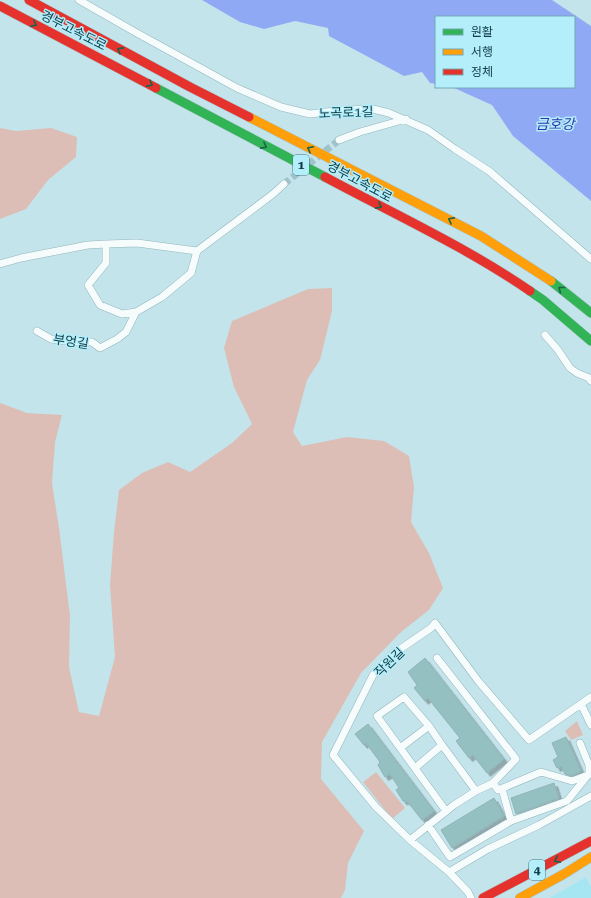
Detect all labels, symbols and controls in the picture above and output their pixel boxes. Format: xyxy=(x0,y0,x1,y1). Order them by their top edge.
street label: 경부고속도로 xyxy=(38,7,109,53)
legend xyxy=(435,16,575,88)
one-way arrow xyxy=(30,19,37,27)
text: 원활 xyxy=(471,25,493,39)
text: 서행 xyxy=(471,45,493,59)
one-way arrow xyxy=(117,47,124,54)
text: 정체 xyxy=(471,65,493,79)
one-way arrow xyxy=(146,79,153,86)
street label: 노곡로1길 xyxy=(318,104,374,121)
water label: 금호강 xyxy=(536,116,576,132)
one-way arrow xyxy=(260,141,267,148)
one-way arrow xyxy=(307,146,314,153)
road number: 1 xyxy=(293,155,309,175)
street label: 경부고속도로 xyxy=(325,158,395,205)
one-way arrow xyxy=(375,201,382,209)
one-way arrow xyxy=(447,217,455,225)
one-way arrow xyxy=(558,286,565,293)
street label: 부엉길 xyxy=(52,331,90,352)
street label: 작원길 xyxy=(371,644,407,680)
one-way arrow xyxy=(554,855,561,863)
road number: 4 xyxy=(529,860,545,880)

